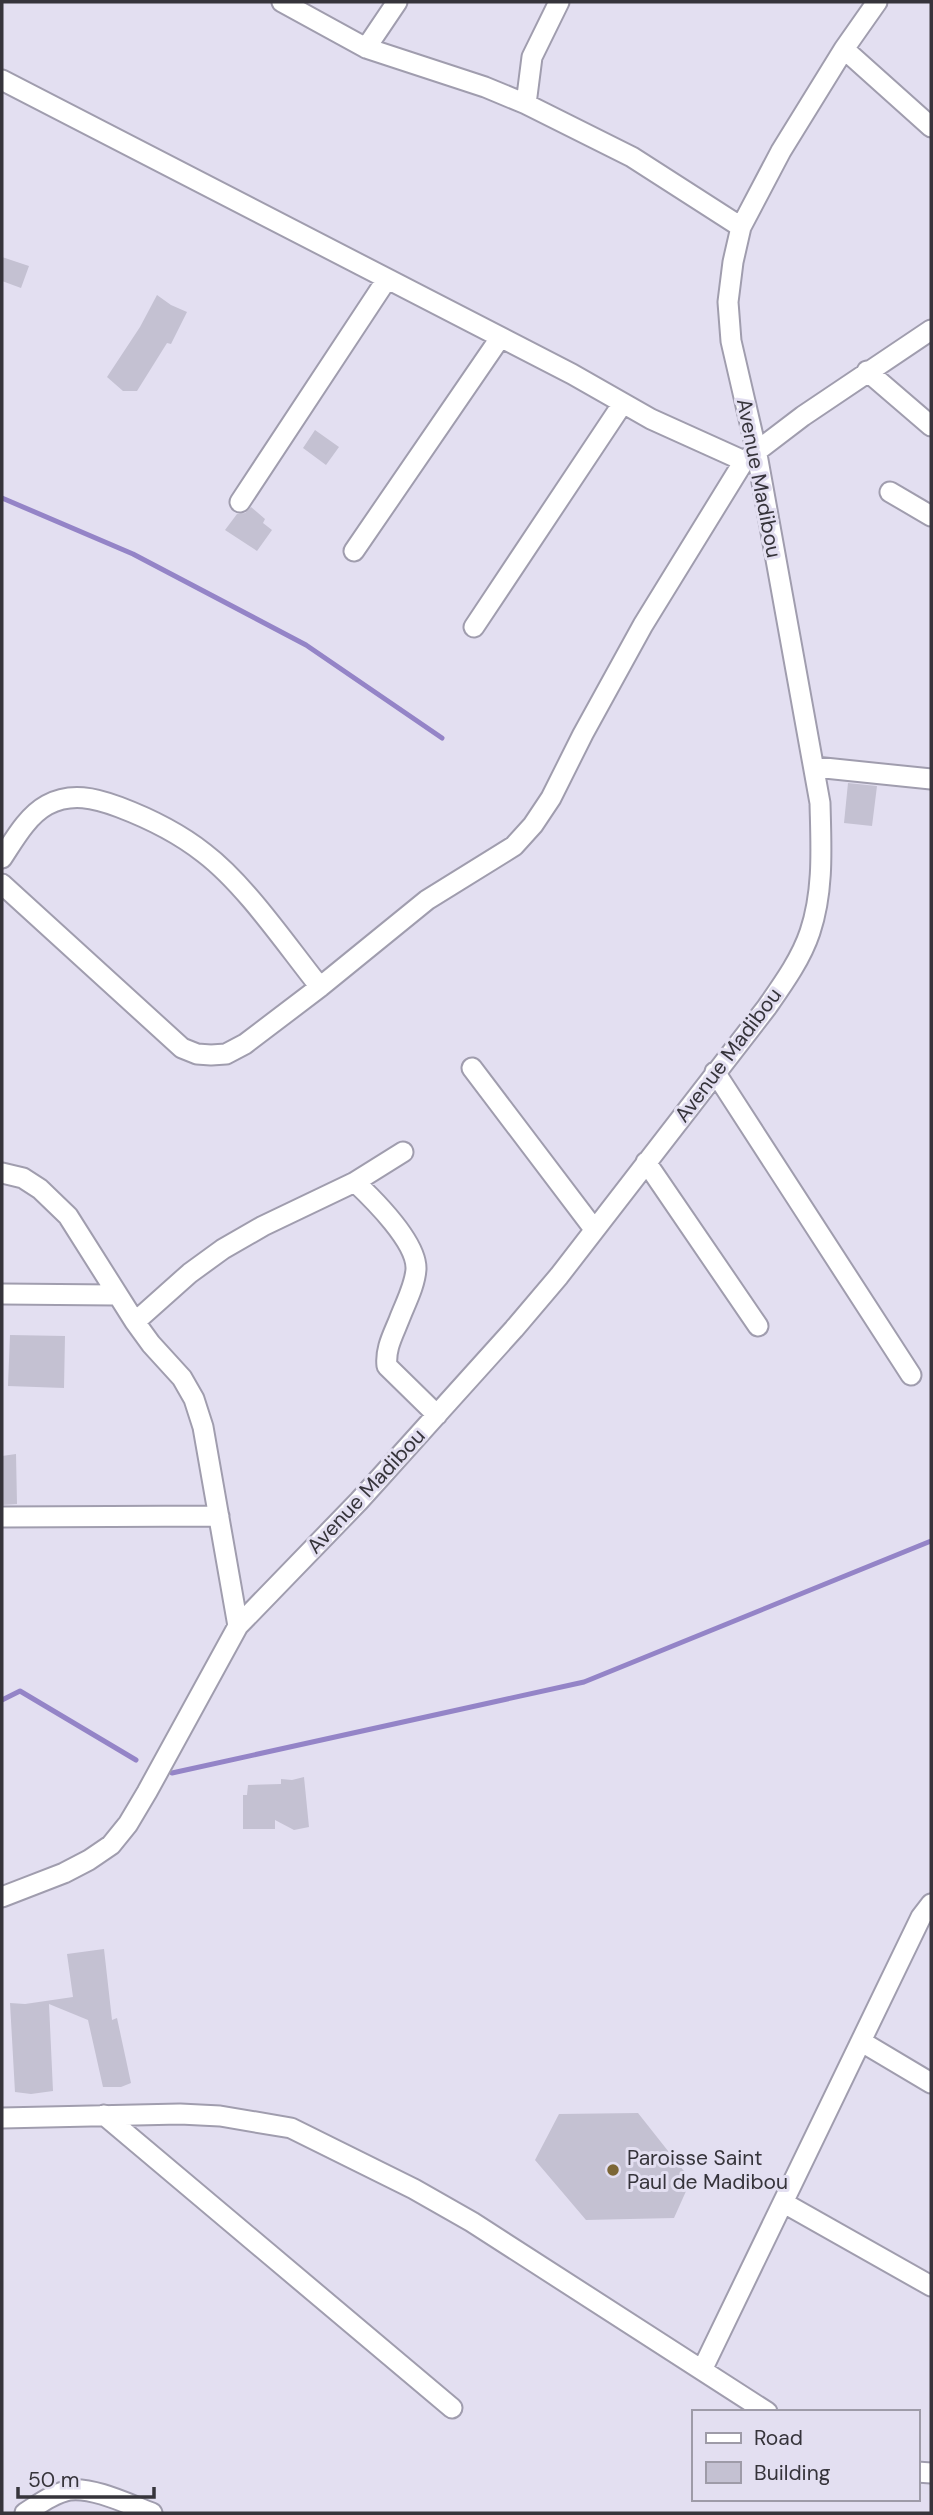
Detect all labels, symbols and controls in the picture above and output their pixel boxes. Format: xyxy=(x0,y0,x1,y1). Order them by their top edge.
street label: Avenue Madibou xyxy=(730,396,788,560)
street label: Avenue Madibou xyxy=(668,982,788,1128)
street label: Avenue Madibou xyxy=(301,1422,431,1560)
place label: Paroisse Saint Paul de Madibou xyxy=(627,2144,788,2196)
marker: Paroisse Saint Paul de Madibou xyxy=(605,2162,621,2178)
legend xyxy=(692,2410,919,2501)
text: Road xyxy=(754,2424,803,2452)
scale bar xyxy=(18,2456,154,2500)
text: Building xyxy=(754,2459,831,2487)
text: 50 m xyxy=(28,2466,79,2494)

